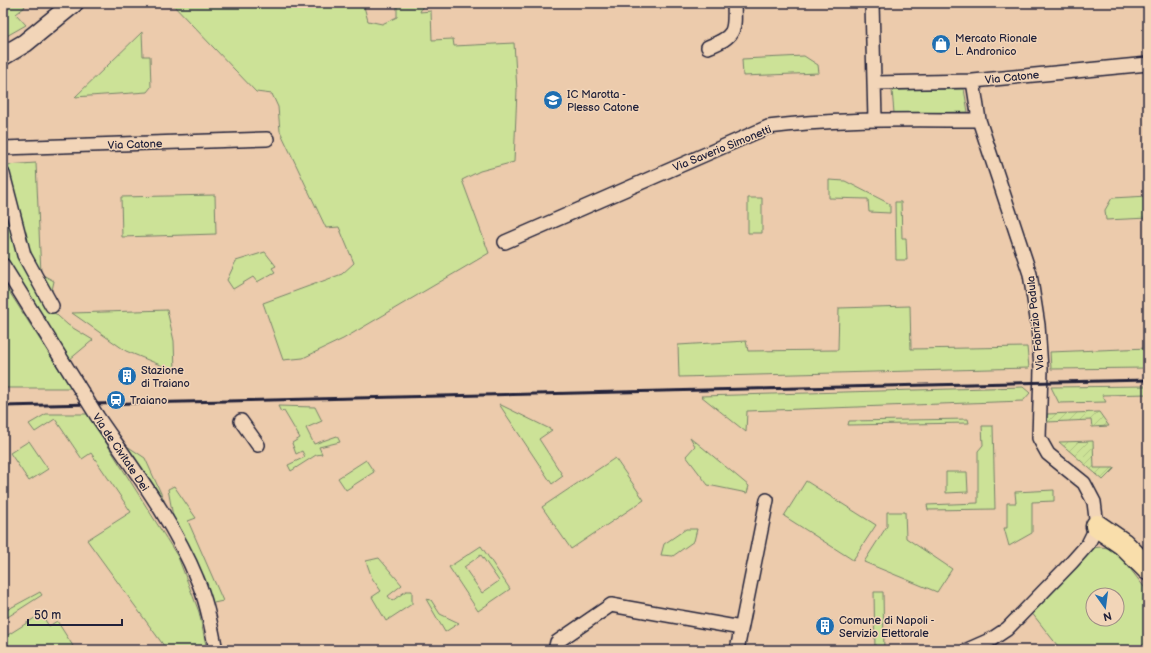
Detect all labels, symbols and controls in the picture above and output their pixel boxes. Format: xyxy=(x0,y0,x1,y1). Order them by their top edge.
place label: Mercato Rionale L. Andronico xyxy=(955,32,1038,58)
shop icon: Mercato Rionale L. Andronico xyxy=(930,33,952,55)
street label: Via Catone xyxy=(984,68,1040,87)
place label: IC Marotta - Plesso Catone xyxy=(567,88,639,114)
school or university icon: IC Marotta - Plesso Catone xyxy=(542,89,564,111)
street label: Via Saverio Simonetti xyxy=(671,123,773,174)
street label: Via Catone xyxy=(107,137,163,152)
street label: Via Fabrizio Padula xyxy=(1024,275,1047,371)
place label: Stazione di Traiano xyxy=(141,364,190,390)
building icon: Stazione di Traiano xyxy=(116,365,138,387)
station icon: Traiano xyxy=(105,389,127,411)
place label: Traiano xyxy=(130,394,167,407)
street label: Via de Civitate Dei xyxy=(90,411,151,494)
north arrow xyxy=(1085,587,1125,627)
scale bar xyxy=(28,601,122,627)
text: 50 m xyxy=(34,608,61,623)
text: N xyxy=(1102,609,1113,624)
place label: Comune di Napoli - Servizio Elettorale xyxy=(839,614,935,640)
building icon: Comune di Napoli - Servizio Elettorale xyxy=(814,615,836,637)

